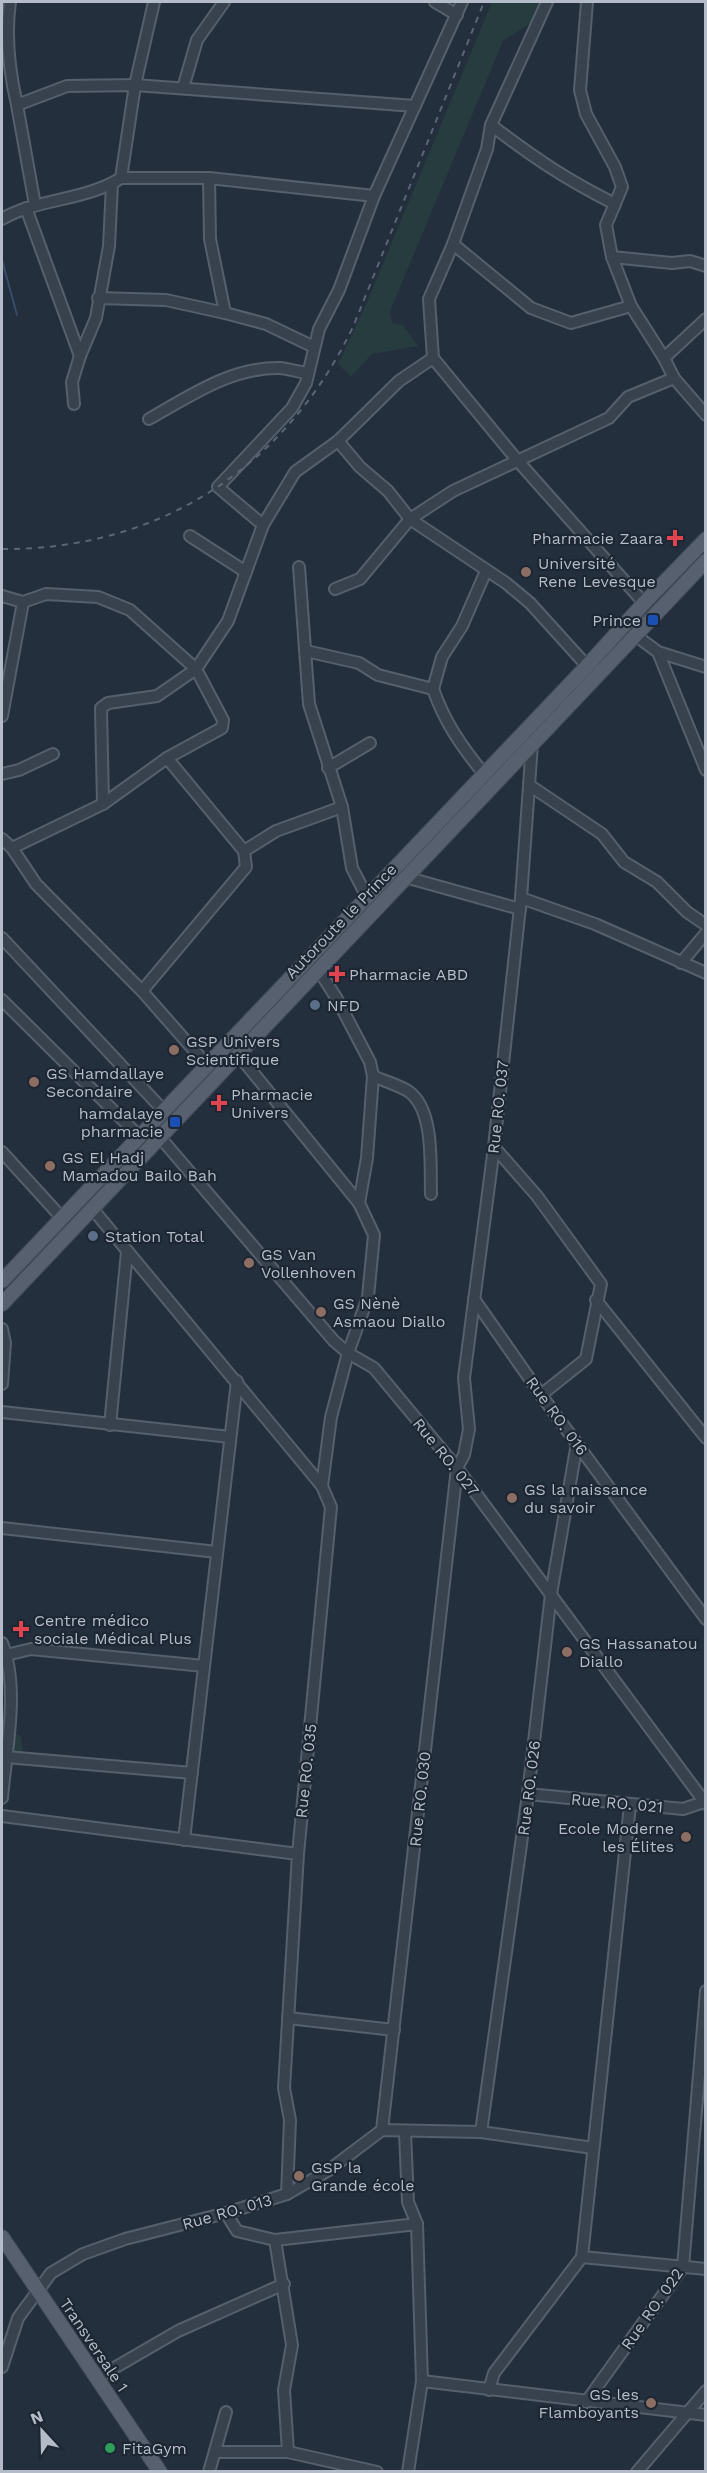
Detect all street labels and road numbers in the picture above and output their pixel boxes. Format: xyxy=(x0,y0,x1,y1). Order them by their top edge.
street label: Autoroute le Prince xyxy=(281,860,401,982)
street label: Rue RO. 037 xyxy=(484,1059,512,1155)
street label: Rue RO. 016 xyxy=(522,1373,592,1459)
street label: Rue RO. 027 xyxy=(409,1414,483,1500)
street label: Rue RO. 035 xyxy=(292,1723,320,1819)
street label: Rue RO. 026 xyxy=(514,1739,544,1837)
street label: Rue RO. 030 xyxy=(406,1750,434,1848)
street label: Rue RO. 021 xyxy=(570,1790,664,1816)
street label: Rue RO. 013 xyxy=(180,2190,274,2234)
street label: Rue RO. 022 xyxy=(617,2264,687,2354)
street label: Transversale 1 xyxy=(56,2295,132,2395)

